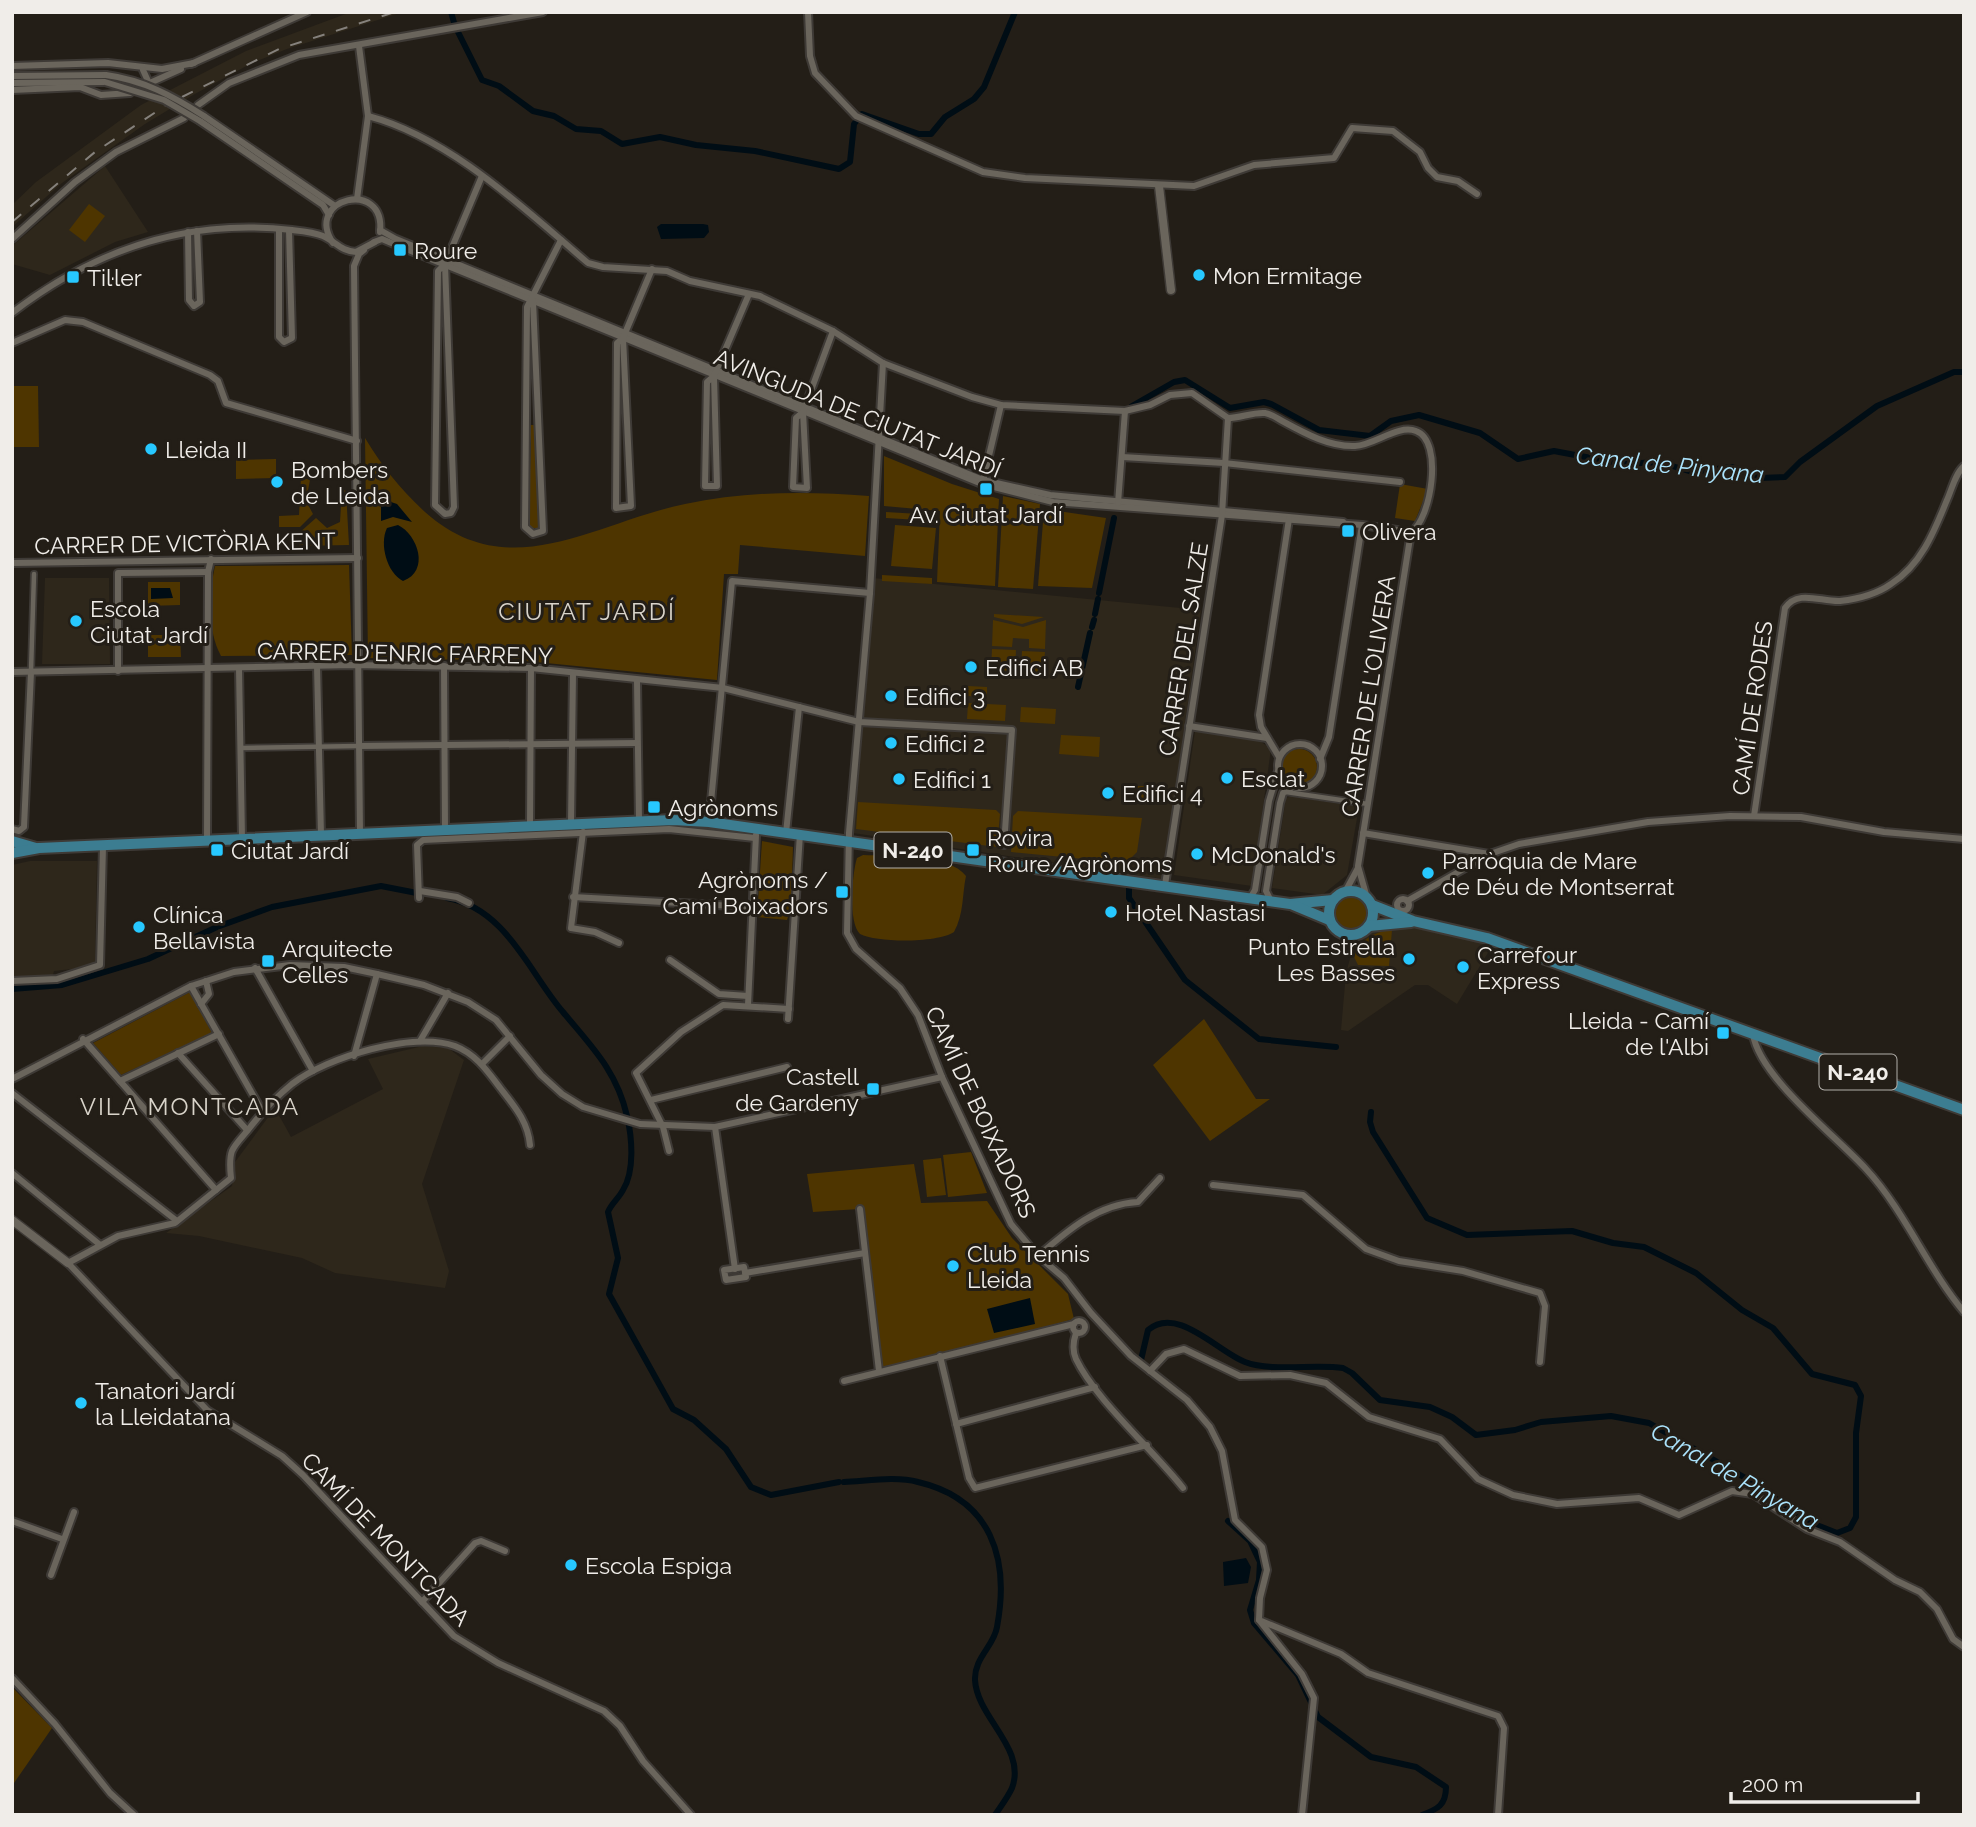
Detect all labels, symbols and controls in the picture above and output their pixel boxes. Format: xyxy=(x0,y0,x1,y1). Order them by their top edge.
place label: Roure xyxy=(414,237,477,264)
marker: Roure xyxy=(392,242,408,258)
place label: Mon Ermitage xyxy=(1213,262,1362,289)
place label: Til·ler xyxy=(87,264,142,291)
marker: Mon Ermitage xyxy=(1191,267,1207,283)
marker: Til·ler xyxy=(65,269,81,285)
street label: AVINGUDA DE CIUTAT JARDÍ xyxy=(710,343,1006,483)
place label: Lleida II xyxy=(165,436,247,463)
marker: Lleida II xyxy=(143,441,159,457)
water label: Canal de Pinyana xyxy=(1574,441,1766,489)
place label: Bombers de Lleida xyxy=(291,456,390,509)
marker: Bombers de Lleida xyxy=(269,474,285,490)
marker: Av. Ciutat Jardí xyxy=(978,481,994,497)
place label: Av. Ciutat Jardí xyxy=(909,501,1064,528)
place label: Olivera xyxy=(1362,518,1436,545)
marker: Olivera xyxy=(1340,523,1356,539)
street label: CARRER DE VICTÒRIA KENT xyxy=(34,527,336,559)
street label: CARRER DEL SALZE xyxy=(1153,540,1213,758)
street label: CARRER DE L'OLIVERA xyxy=(1336,573,1401,819)
place label: Escola Ciutat Jardí xyxy=(90,595,209,648)
district label: CIUTAT JARDÍ xyxy=(498,597,676,626)
marker: Escola Ciutat Jardí xyxy=(68,613,84,629)
street label: CAMÍ DE RODES xyxy=(1726,619,1778,797)
street label: CARRER D'ENRIC FARRENY xyxy=(257,637,553,669)
place label: Edifici AB xyxy=(985,654,1083,681)
marker: Edifici AB xyxy=(963,659,979,675)
place label: Edifici 3 xyxy=(905,683,985,710)
marker: Edifici 3 xyxy=(883,688,899,704)
place label: Edifici 2 xyxy=(905,730,985,757)
marker: Edifici 2 xyxy=(883,735,899,751)
place label: Esclat xyxy=(1241,765,1305,792)
place label: Edifici 1 xyxy=(913,766,991,793)
marker: Esclat xyxy=(1219,770,1235,786)
marker: Edifici 1 xyxy=(891,771,907,787)
place label: Edifici 4 xyxy=(1122,780,1203,807)
marker: Edifici 4 xyxy=(1100,785,1116,801)
place label: Agrònoms xyxy=(668,794,778,821)
marker: Agrònoms xyxy=(646,799,662,815)
place label: Rovira Roure/Agrònoms xyxy=(987,824,1172,877)
road number: N-240 xyxy=(874,832,951,868)
place label: Ciutat Jardí xyxy=(231,837,350,864)
place label: McDonald's xyxy=(1211,841,1336,868)
marker: Ciutat Jardí xyxy=(209,842,225,858)
marker: Rovira Roure/Agrònoms xyxy=(965,842,981,858)
marker: McDonald's xyxy=(1189,846,1205,862)
place label: Parròquia de Mare de Déu de Montserrat xyxy=(1442,847,1675,900)
marker: Parròquia de Mare de Déu de Montserrat xyxy=(1420,865,1436,881)
place label: Agrònoms / Camí Boixadors xyxy=(662,866,828,919)
marker: Agrònoms / Camí Boixadors xyxy=(834,884,850,900)
place label: Hotel Nastasi xyxy=(1125,899,1265,926)
place label: Clínica Bellavista xyxy=(153,901,255,954)
marker: Hotel Nastasi xyxy=(1103,904,1119,920)
marker: Clínica Bellavista xyxy=(131,919,147,935)
place label: Punto Estrella Les Basses xyxy=(1248,933,1395,986)
place label: Arquitecte Celles xyxy=(282,935,393,988)
place label: Carrefour Express xyxy=(1477,941,1577,994)
marker: Punto Estrella Les Basses xyxy=(1401,951,1417,967)
marker: Arquitecte Celles xyxy=(260,953,276,969)
marker: Carrefour Express xyxy=(1455,959,1471,975)
street label: CAMÍ DE BOIXADORS xyxy=(920,1002,1042,1222)
place label: Lleida - Camí de l'Albi xyxy=(1568,1007,1710,1060)
marker: Lleida - Camí de l'Albi xyxy=(1715,1025,1731,1041)
road number: N-240 xyxy=(1820,1054,1896,1090)
place label: Castell de Gardeny xyxy=(735,1063,860,1116)
marker: Castell de Gardeny xyxy=(865,1081,881,1097)
district label: VILA MONTCADA xyxy=(80,1092,300,1121)
place label: Club Tennis Lleida xyxy=(967,1240,1090,1293)
marker: Club Tennis Lleida xyxy=(945,1258,961,1274)
place label: Tanatori Jardí la Lleidatana xyxy=(95,1377,236,1430)
marker: Tanatori Jardí la Lleidatana xyxy=(73,1395,89,1411)
water label: Canal de Pinyana xyxy=(1646,1416,1824,1536)
street label: CAMÍ DE MONTCADA xyxy=(296,1447,476,1632)
place label: Escola Espiga xyxy=(585,1552,732,1579)
marker: Escola Espiga xyxy=(563,1557,579,1573)
scale bar xyxy=(1731,1760,1918,1804)
text: 200 m xyxy=(1742,1772,1803,1797)

